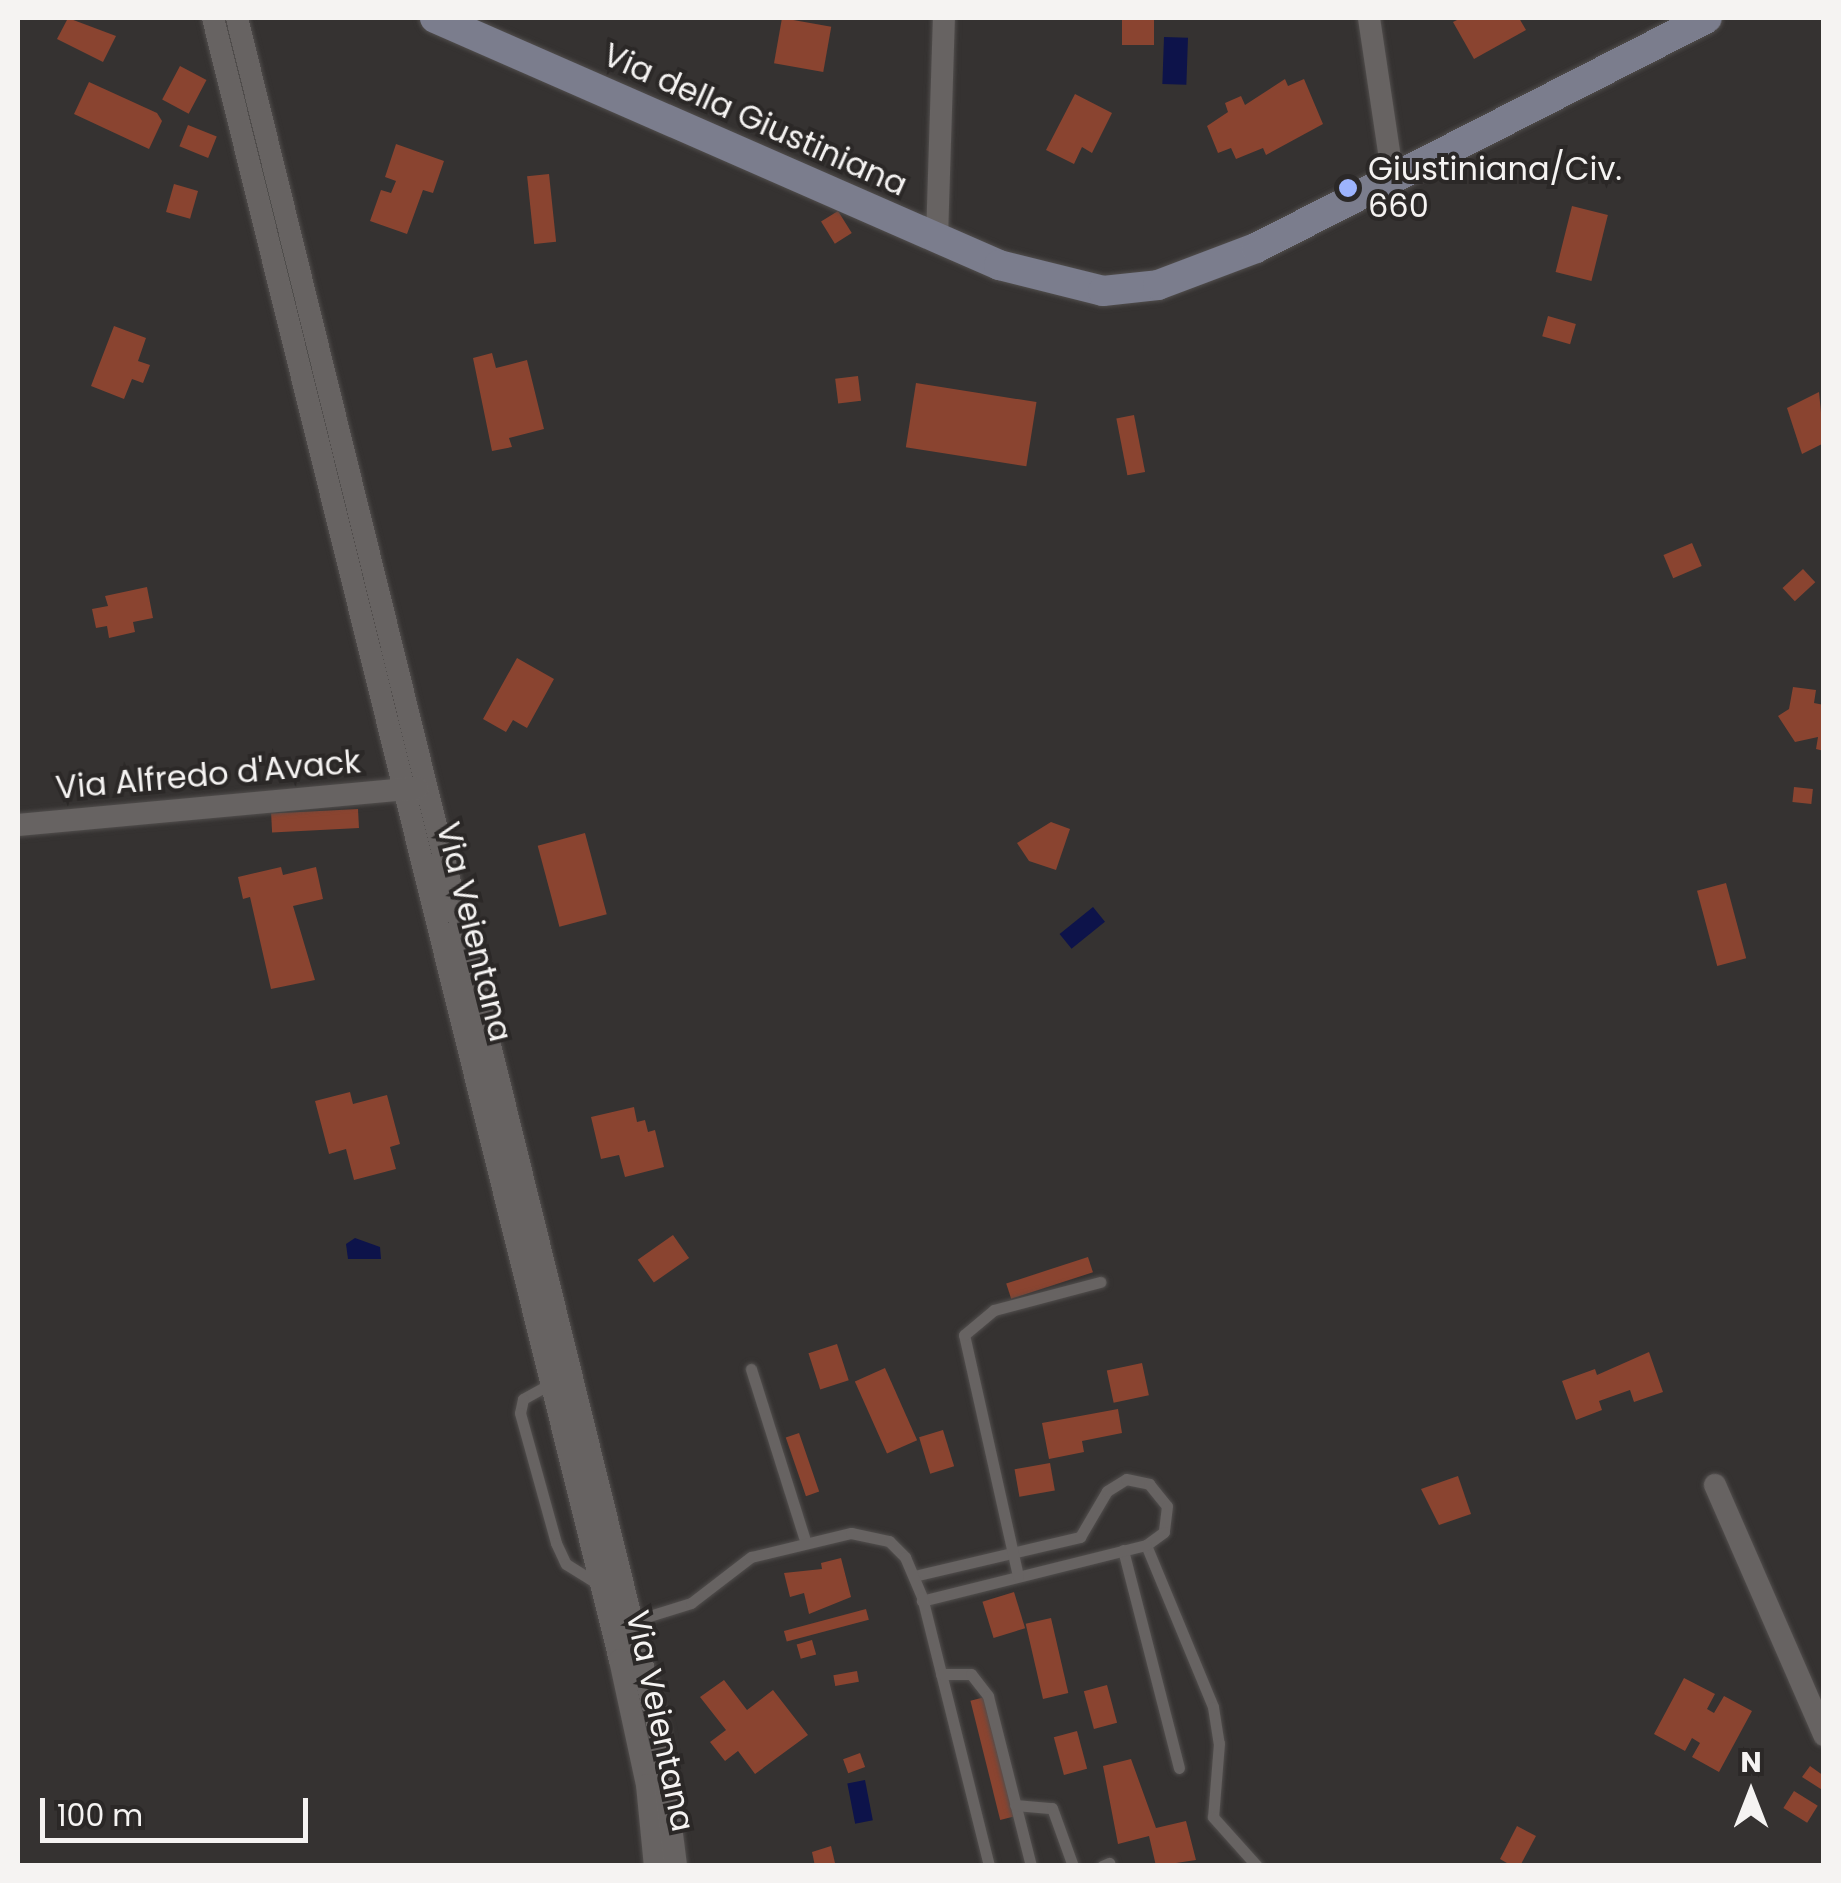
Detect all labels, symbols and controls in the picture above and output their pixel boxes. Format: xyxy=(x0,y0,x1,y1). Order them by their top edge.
street label: Via della Giustiniana xyxy=(597,36,913,204)
place label: Giustiniana/Civ. 660 xyxy=(1368,151,1622,226)
marker: Giustiniana/Civ. 660 xyxy=(1337,177,1359,199)
street label: Via Alfredo d'Avack xyxy=(54,743,362,807)
street label: Via Veientana xyxy=(428,818,520,1046)
street label: Via Veientana xyxy=(618,1607,702,1835)
north arrow xyxy=(1701,1743,1801,1843)
text: N xyxy=(1740,1743,1762,1782)
scale bar xyxy=(45,1778,312,1840)
text: 100 m xyxy=(57,1794,143,1837)

